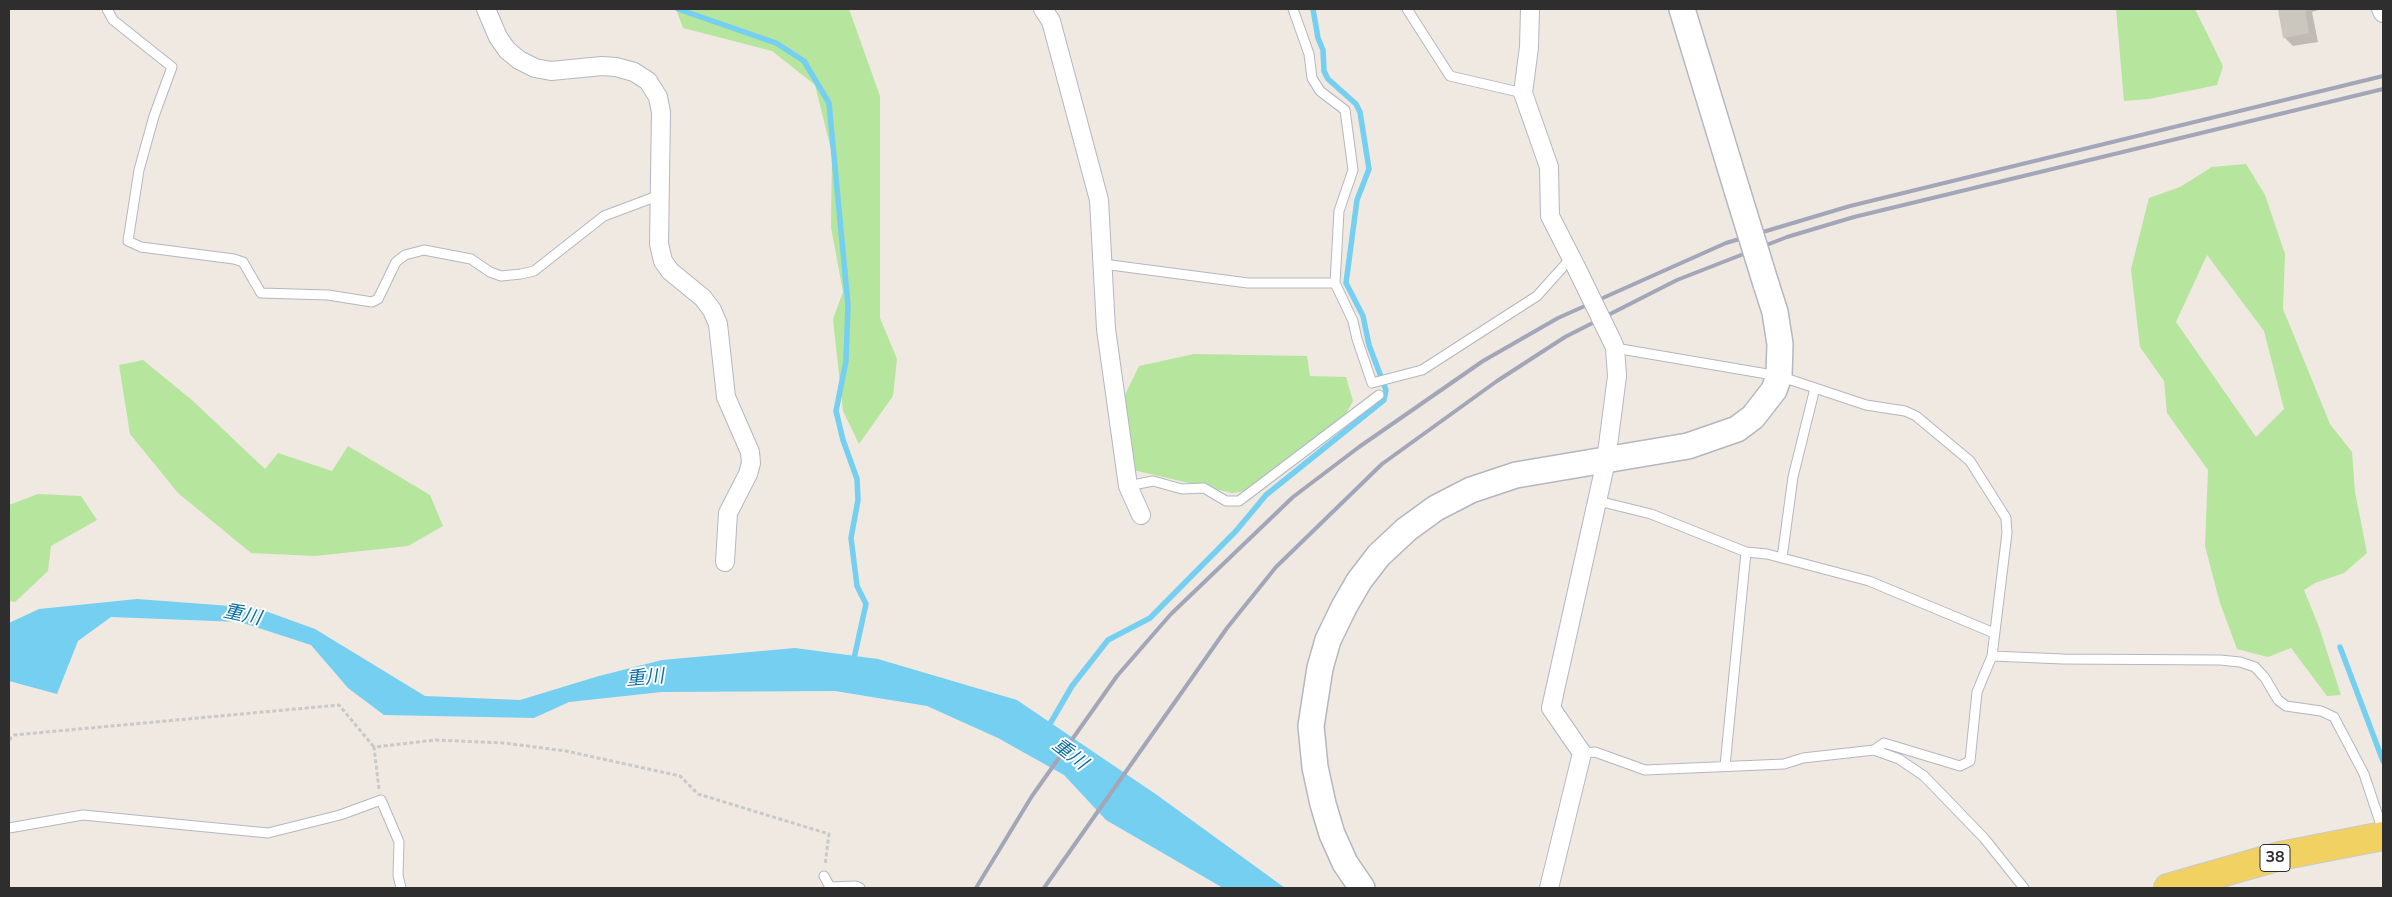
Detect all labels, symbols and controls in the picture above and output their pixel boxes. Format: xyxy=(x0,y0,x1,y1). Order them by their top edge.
water label: 重川 xyxy=(221,601,263,631)
water label: 重川 xyxy=(625,666,665,692)
water label: 重川 xyxy=(1047,734,1091,776)
road number: 38 xyxy=(2260,844,2290,871)

